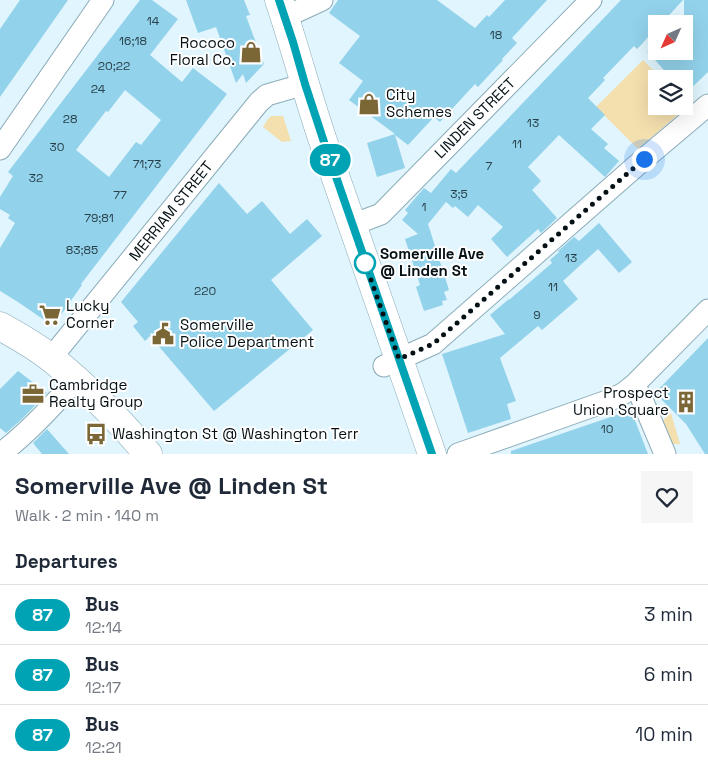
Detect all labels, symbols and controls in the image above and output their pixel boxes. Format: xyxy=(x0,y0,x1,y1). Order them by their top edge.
house number: 14 xyxy=(147,13,160,29)
north arrow xyxy=(648,15,692,60)
map controls xyxy=(648,15,693,115)
house number: 18 xyxy=(490,27,502,43)
house number: 16;18 xyxy=(119,33,147,49)
place label: Rococo Floral Co. xyxy=(170,33,235,69)
shop icon: Rococo Floral Co. xyxy=(238,39,264,65)
house number: 20;22 xyxy=(98,58,130,74)
button: layers xyxy=(648,70,693,115)
street label: LINDEN STREET xyxy=(430,73,519,162)
house number: 24 xyxy=(91,81,106,97)
place label: City Schemes xyxy=(386,85,452,121)
shop icon: City Schemes xyxy=(356,91,382,117)
house number: 28 xyxy=(63,111,77,127)
house number: 13 xyxy=(527,115,539,131)
house number: 11 xyxy=(512,136,522,152)
house number: 30 xyxy=(50,139,64,155)
line badge: 87 xyxy=(308,144,352,176)
your location xyxy=(632,147,657,172)
text: 87 xyxy=(320,148,340,171)
house number: 71;73 xyxy=(133,156,161,172)
street label: MERRIAM STREET xyxy=(125,157,217,264)
house number: 7 xyxy=(486,158,493,174)
house number: 32 xyxy=(29,170,43,186)
house number: 3;5 xyxy=(450,186,468,202)
house number: 77 xyxy=(113,187,127,203)
house number: 1 xyxy=(421,199,427,215)
house number: 79;81 xyxy=(84,210,114,226)
house number: 83;85 xyxy=(66,242,98,258)
place label: Somerville Ave @ Linden St xyxy=(380,244,485,280)
house number: 13 xyxy=(565,250,577,266)
marker: Somerville Ave @ Linden St xyxy=(354,252,376,274)
house number: 11 xyxy=(548,279,558,295)
house number: 220 xyxy=(194,283,216,299)
place label: Lucky Corner xyxy=(66,296,115,332)
supermarket icon: Lucky Corner xyxy=(37,302,63,328)
house number: 9 xyxy=(533,307,541,323)
place label: Somerville Police Department xyxy=(180,315,315,351)
public building icon: Somerville Police Department xyxy=(150,321,176,347)
place label: Cambridge Realty Group xyxy=(49,375,143,411)
office icon: Cambridge Realty Group xyxy=(20,381,46,407)
place label: Prospect Union Square xyxy=(573,383,669,419)
building icon: Prospect Union Square xyxy=(673,389,699,415)
bus stop icon: Washington St @ Washington Terr xyxy=(83,421,109,447)
house number: 10 xyxy=(601,421,613,437)
place label: Washington St @ Washington Terr xyxy=(112,424,359,443)
text: Somerville Ave @ Linden St xyxy=(15,470,328,501)
button: heart xyxy=(641,471,693,523)
text: Walk · 2 min · 140 m xyxy=(15,505,159,526)
text: Departures xyxy=(15,549,118,574)
text: Bus xyxy=(85,592,119,617)
text: 3 min xyxy=(644,602,693,627)
text: 87 xyxy=(32,603,53,626)
text: 12:14 xyxy=(85,617,122,638)
text: Bus xyxy=(85,652,119,677)
text: 6 min xyxy=(644,662,693,687)
text: 87 xyxy=(32,663,53,686)
text: 12:17 xyxy=(85,677,121,698)
text: Bus xyxy=(85,712,119,737)
text: 10 min xyxy=(635,722,693,747)
text: 87 xyxy=(32,723,53,746)
text: 12:21 xyxy=(85,737,122,758)

